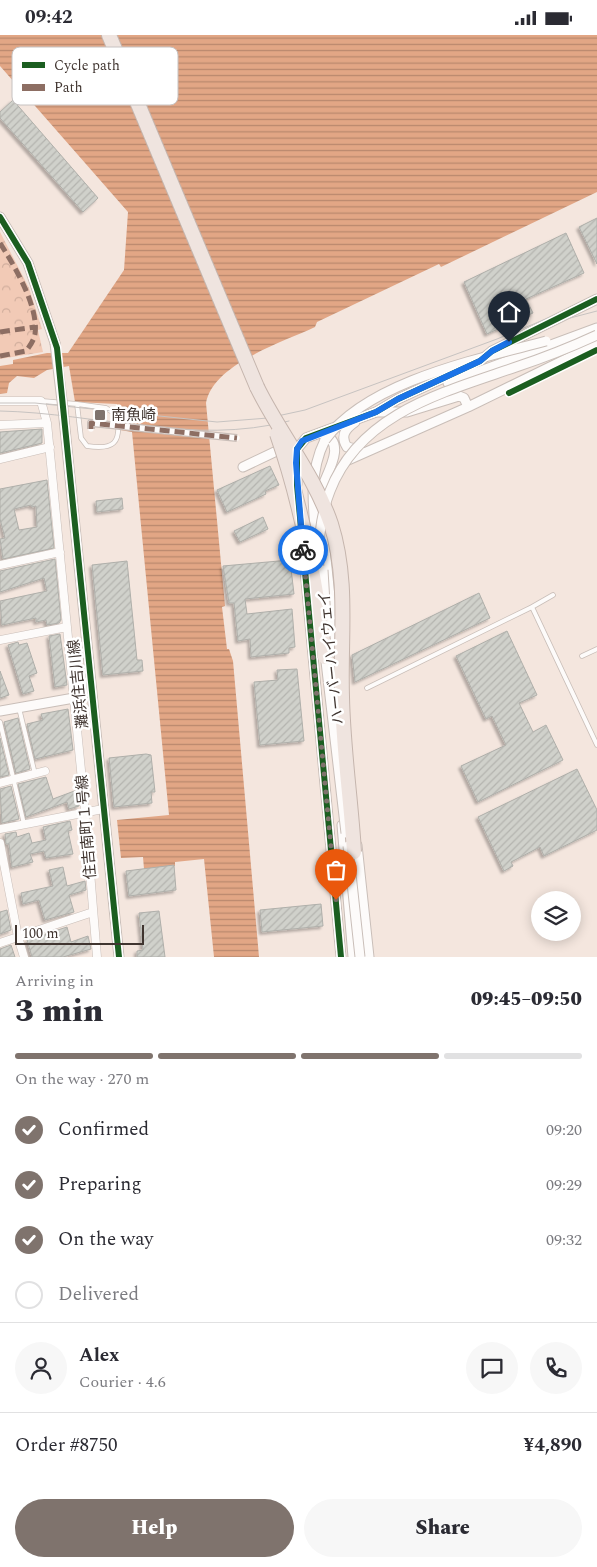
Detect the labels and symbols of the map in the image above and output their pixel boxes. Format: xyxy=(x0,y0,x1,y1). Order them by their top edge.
legend xyxy=(12,47,178,105)
text: Cycle path xyxy=(54,55,120,76)
text: Path xyxy=(54,77,83,98)
pin xyxy=(488,291,530,342)
place label: 南魚崎 xyxy=(111,404,156,427)
marker: 南魚崎 xyxy=(93,408,107,422)
courier xyxy=(278,525,328,575)
street label: ハーバーハイウェイ xyxy=(313,590,350,726)
street label: 灘浜住吉川線 xyxy=(62,638,95,730)
street label: 住吉南町１号線 xyxy=(70,774,103,880)
pin xyxy=(315,849,357,900)
scale bar xyxy=(15,922,144,945)

